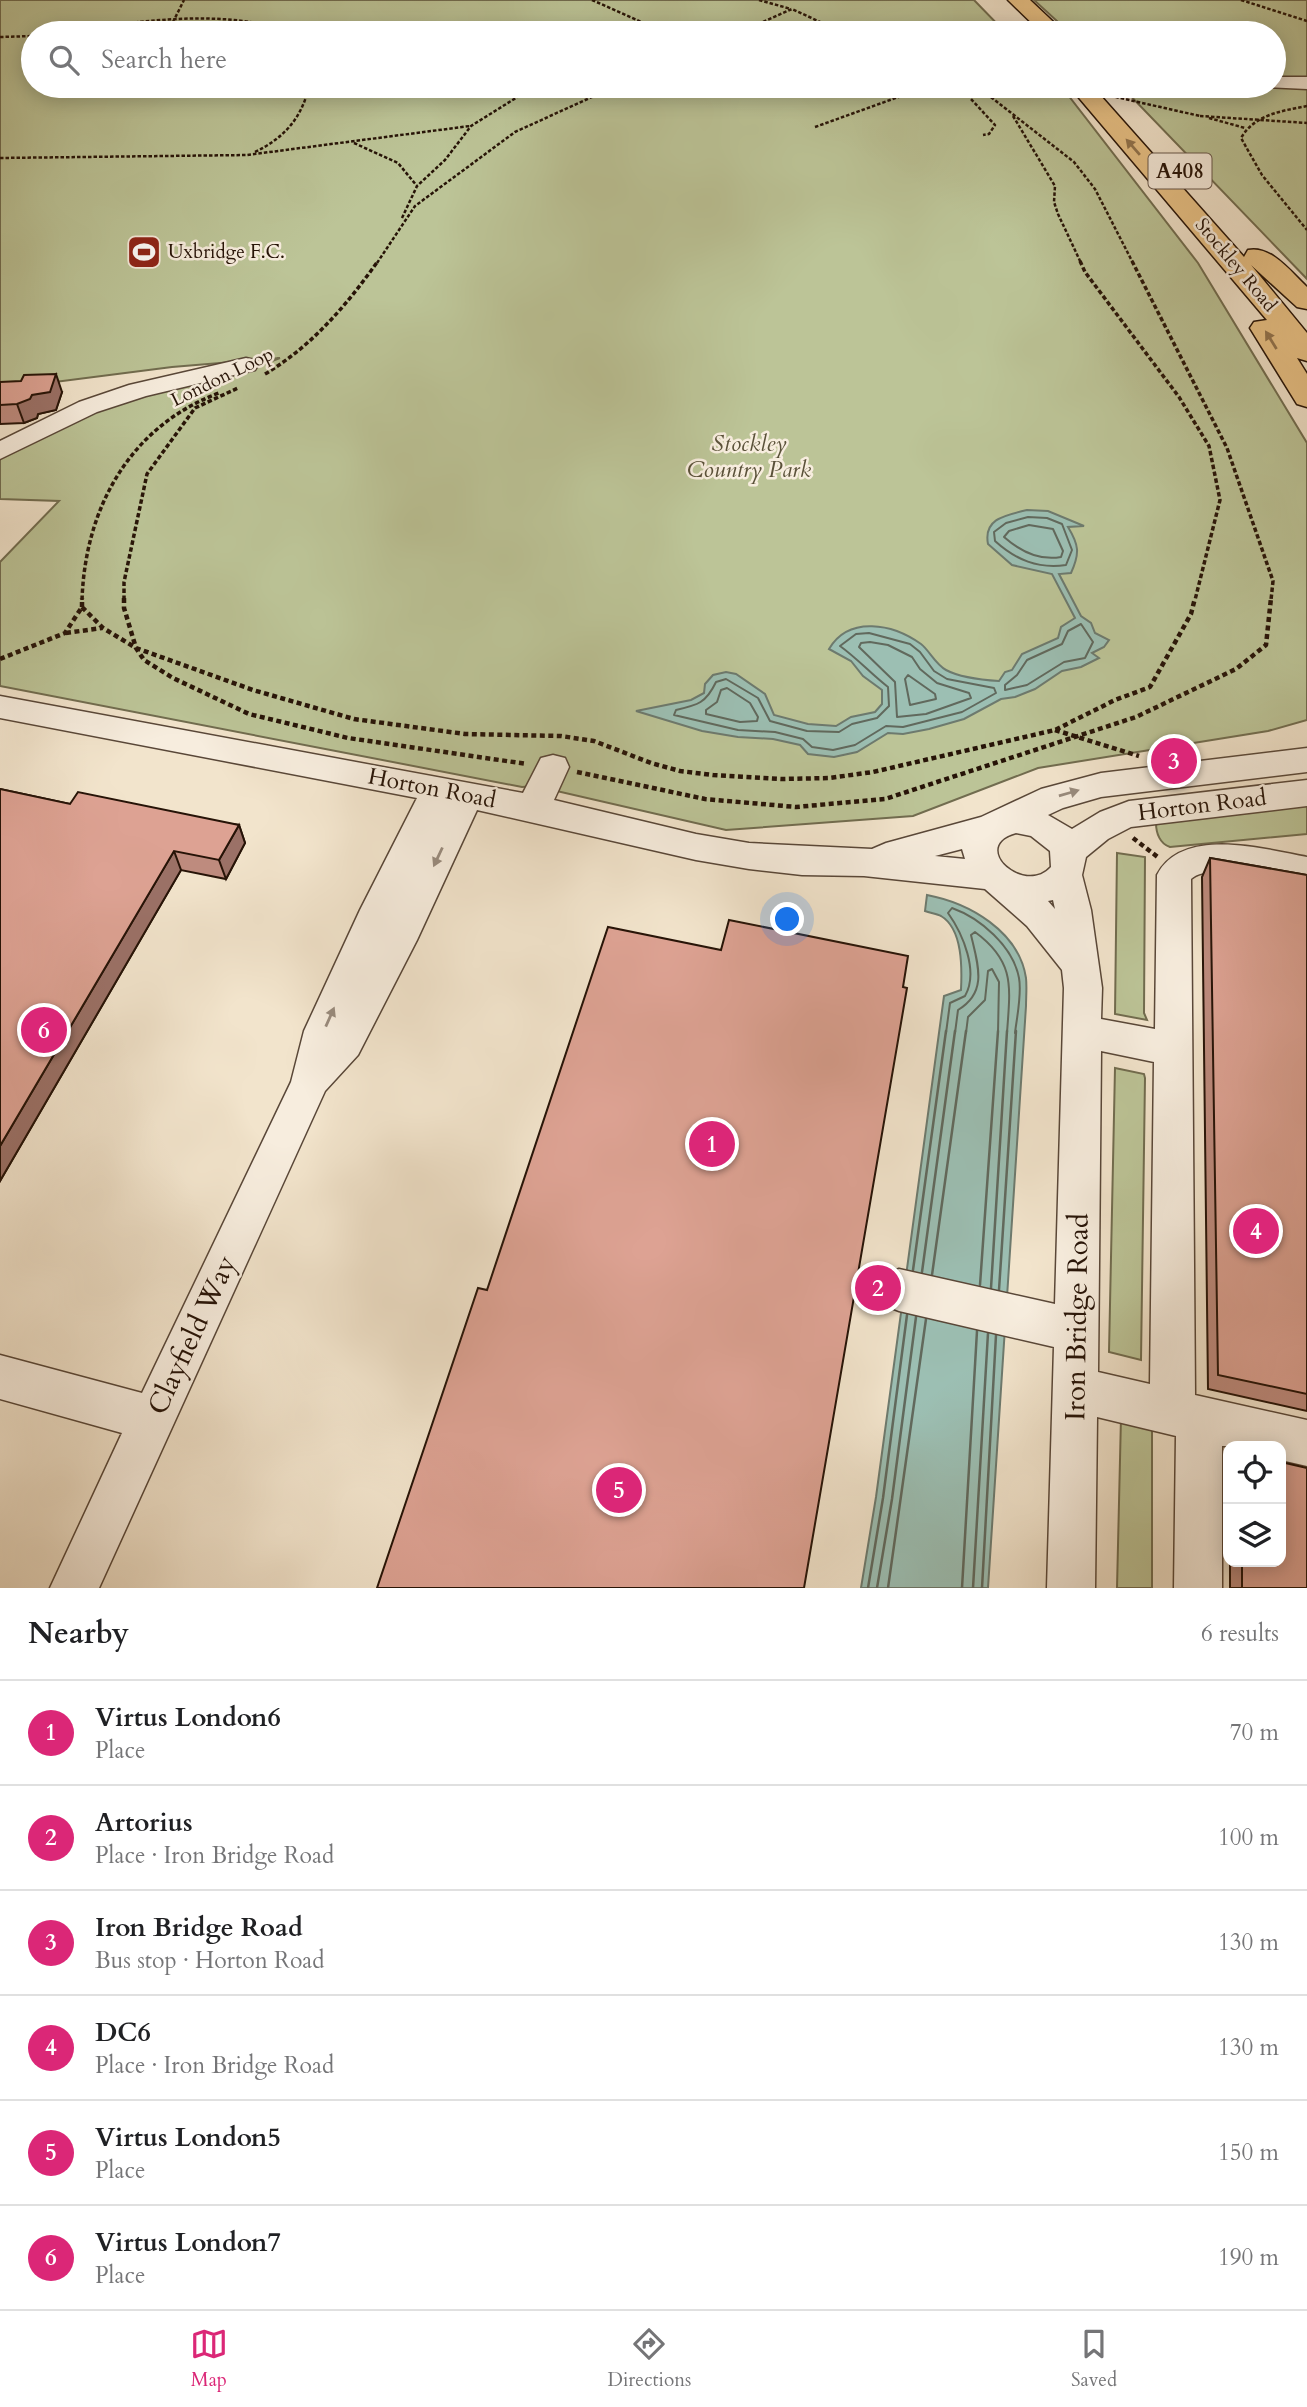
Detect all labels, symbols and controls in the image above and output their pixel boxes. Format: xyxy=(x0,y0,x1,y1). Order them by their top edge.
search box xyxy=(21,21,1286,98)
icon: search xyxy=(45,41,83,79)
text: Search here xyxy=(101,42,227,77)
one-way arrow xyxy=(1125,138,1141,156)
road number: A408 xyxy=(1148,154,1212,188)
street label: Stockley Road xyxy=(1189,213,1283,317)
sports icon: Uxbridge F.C. xyxy=(125,233,163,271)
place label: Uxbridge F.C. xyxy=(168,239,285,265)
one-way arrow xyxy=(1265,330,1278,350)
street label: London Loop xyxy=(166,341,278,413)
park label: Stockley Country Park xyxy=(687,428,812,485)
pin: 3 xyxy=(1151,735,1197,787)
street label: Horton Road xyxy=(365,760,499,816)
street label: Horton Road xyxy=(1136,782,1269,828)
one-way arrow xyxy=(1059,787,1080,797)
one-way arrow xyxy=(433,847,444,867)
your location xyxy=(770,902,804,936)
pin: 6 xyxy=(21,1004,67,1056)
one-way arrow xyxy=(324,1007,336,1027)
pin: 1 xyxy=(689,1118,735,1170)
pin: 4 xyxy=(1233,1205,1279,1257)
street label: Iron Bridge Road xyxy=(1056,1213,1098,1421)
street label: Clayfield Way xyxy=(139,1249,245,1421)
pin: 2 xyxy=(855,1262,901,1314)
map controls xyxy=(1223,1441,1286,1567)
button: locate xyxy=(1223,1441,1286,1504)
pin: 5 xyxy=(596,1464,642,1516)
button: layers xyxy=(1223,1504,1286,1567)
text: Nearby xyxy=(28,1613,129,1654)
text: 6 results xyxy=(1201,1618,1279,1649)
text: Virtus London6 xyxy=(95,1700,281,1735)
text: 1 xyxy=(45,1717,57,1748)
text: 70 m xyxy=(1230,1717,1279,1748)
text: Place xyxy=(95,1735,145,1766)
text: Artorius xyxy=(95,1805,193,1840)
text: 2 xyxy=(45,1822,57,1853)
text: 100 m xyxy=(1218,1822,1279,1853)
text: Place · Iron Bridge Road xyxy=(95,1840,334,1871)
text: Iron Bridge Road xyxy=(95,1910,303,1945)
text: 3 xyxy=(45,1927,57,1958)
text: 130 m xyxy=(1218,1927,1279,1958)
text: Bus stop · Horton Road xyxy=(95,1945,325,1976)
text: DC6 xyxy=(95,2015,151,2050)
text: 4 xyxy=(45,2032,57,2063)
text: 130 m xyxy=(1218,2032,1279,2063)
text: Place · Iron Bridge Road xyxy=(95,2050,334,2081)
text: Virtus London5 xyxy=(95,2120,281,2155)
text: 5 xyxy=(45,2137,57,2168)
text: 150 m xyxy=(1218,2137,1279,2168)
text: Place xyxy=(95,2155,145,2186)
text: Virtus London7 xyxy=(95,2225,281,2260)
text: 6 xyxy=(45,2242,57,2273)
text: 190 m xyxy=(1218,2242,1279,2273)
text: Place xyxy=(95,2260,145,2291)
tab: Map xyxy=(190,2325,228,2393)
tab: Directions xyxy=(608,2325,691,2393)
tab: Saved xyxy=(1071,2325,1117,2393)

